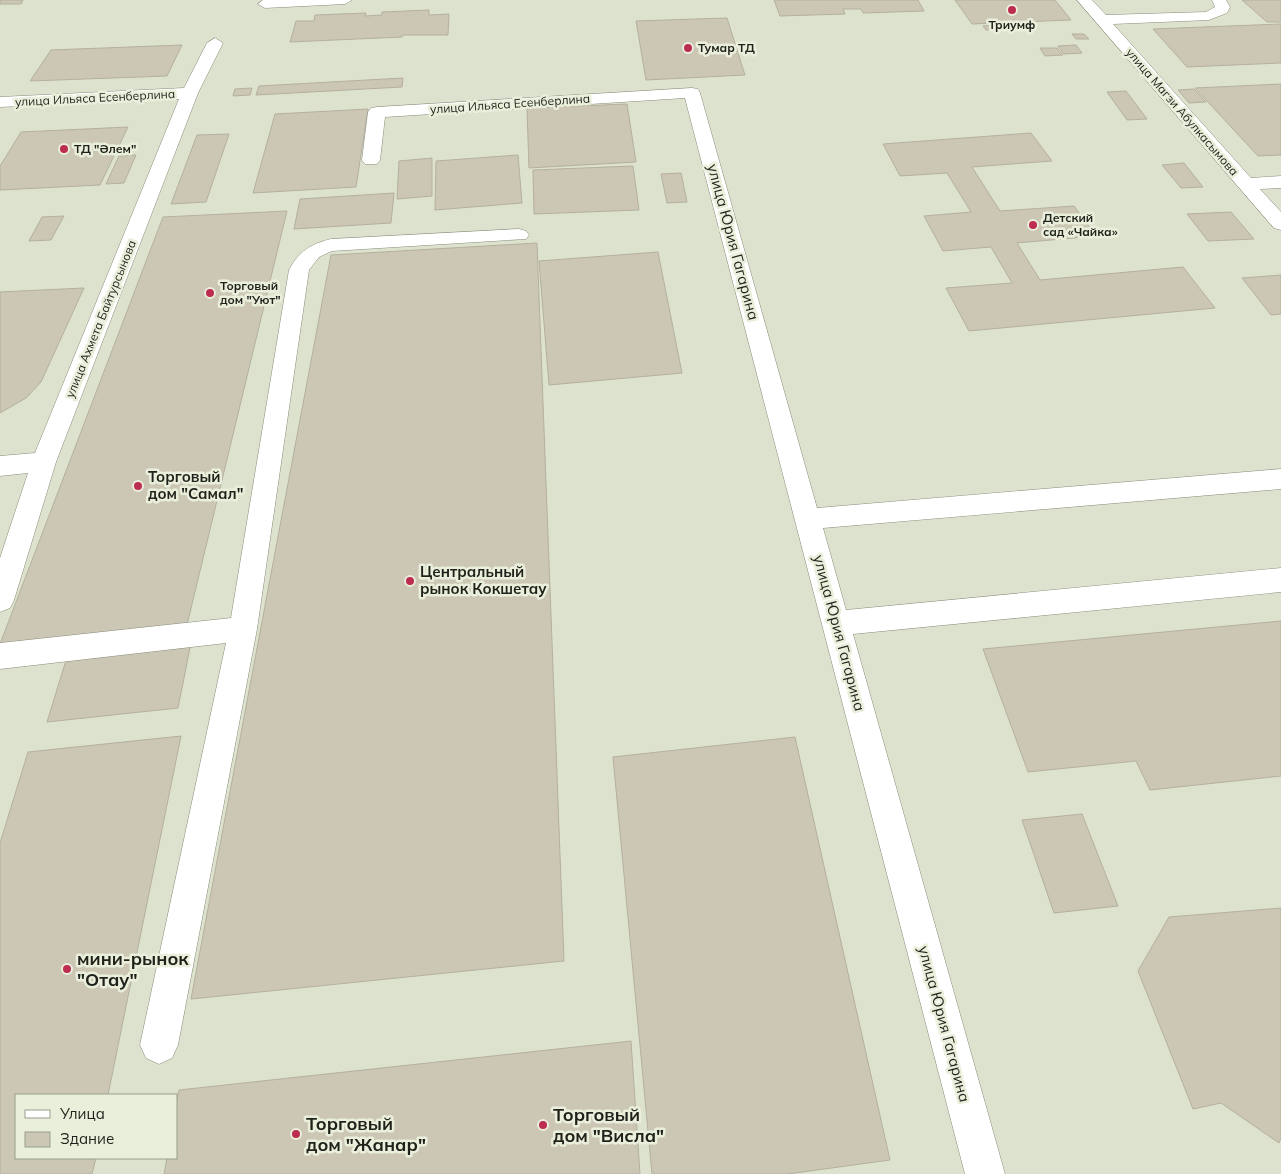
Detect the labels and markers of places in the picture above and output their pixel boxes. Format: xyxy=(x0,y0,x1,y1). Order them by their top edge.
marker: Триумф xyxy=(1006,4,1018,16)
place label: Триумф xyxy=(989,17,1035,32)
place label: Тумар ТД xyxy=(698,40,755,55)
marker: Тумар ТД xyxy=(682,42,694,54)
place label: ТД "Әлем" xyxy=(74,141,136,156)
marker: ТД "Әлем" xyxy=(58,143,70,155)
place label: Детский сад «Чайка» xyxy=(1043,210,1118,239)
marker: Детский сад «Чайка» xyxy=(1027,219,1039,231)
place label: Торговый дом "Уют" xyxy=(220,278,281,307)
marker: Торговый дом "Уют" xyxy=(204,287,216,299)
place label: Торговый дом "Самал" xyxy=(148,467,243,503)
marker: Торговый дом "Самал" xyxy=(132,480,144,492)
place label: Центральный рынок Кокшетау xyxy=(420,562,547,598)
marker: Центральный рынок Кокшетау xyxy=(404,575,416,587)
place label: мини-рынок "Отау" xyxy=(77,947,189,991)
marker: мини-рынок "Отау" xyxy=(61,963,73,975)
place label: Торговый дом "Висла" xyxy=(553,1103,664,1147)
place label: Торговый дом "Жанар" xyxy=(306,1112,426,1156)
marker: Торговый дом "Висла" xyxy=(537,1119,549,1131)
marker: Торговый дом "Жанар" xyxy=(290,1128,302,1140)

